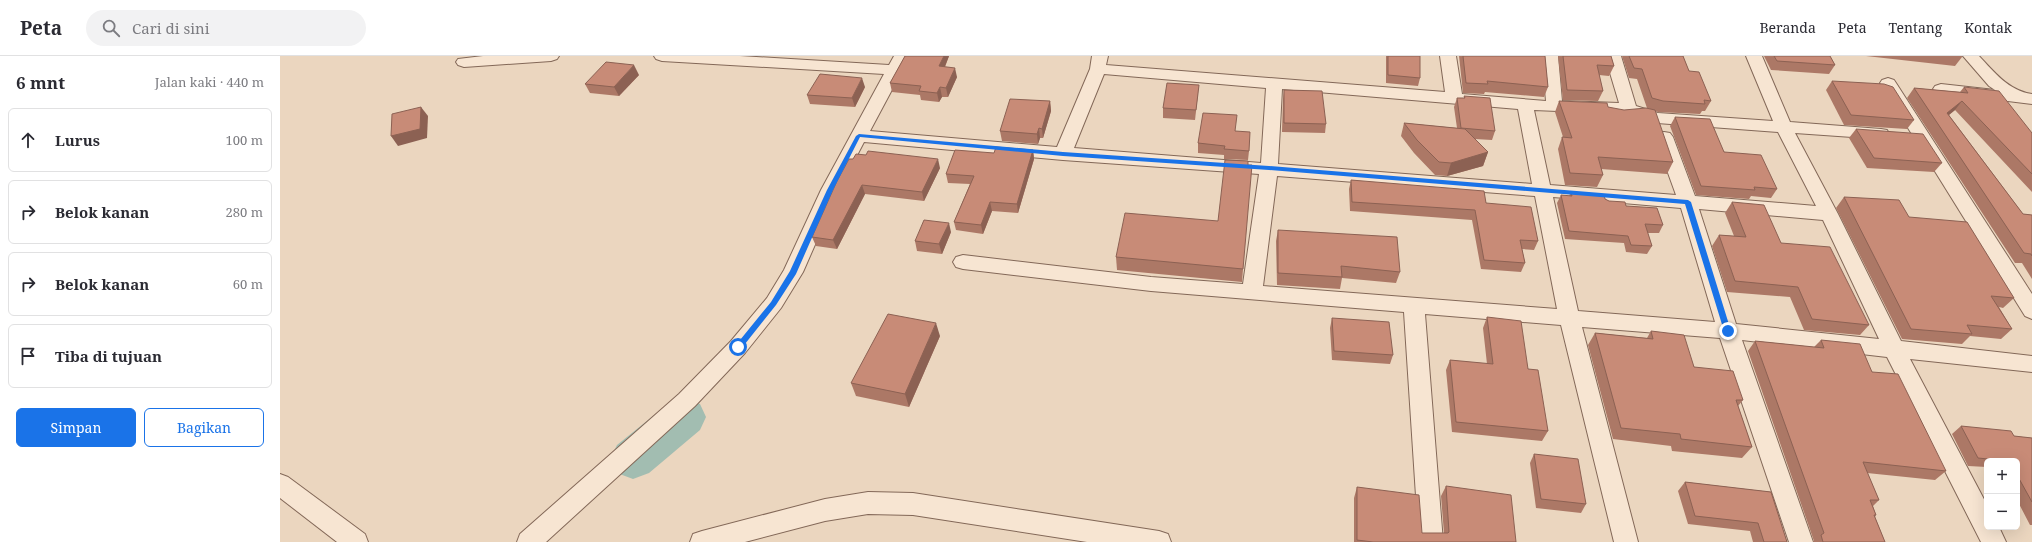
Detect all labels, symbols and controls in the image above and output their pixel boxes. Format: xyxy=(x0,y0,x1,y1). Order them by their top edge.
search box xyxy=(86,10,366,46)
text: Peta xyxy=(20,15,62,41)
icon: search xyxy=(100,17,122,39)
text: Cari di sini xyxy=(132,18,209,38)
text: Beranda xyxy=(1759,18,1816,37)
text: Peta xyxy=(1838,18,1867,37)
text: Tentang xyxy=(1889,18,1942,37)
text: Kontak xyxy=(1964,18,2012,37)
text: 6 mnt xyxy=(16,71,65,94)
text: Jalan kaki · 440 m xyxy=(155,73,264,91)
icon: ahead xyxy=(17,129,39,151)
text: Lurus xyxy=(55,130,100,150)
text: 100 m xyxy=(226,131,263,149)
icon: right xyxy=(17,201,39,223)
text: Belok kanan xyxy=(55,202,149,222)
text: 280 m xyxy=(226,203,263,221)
icon: right xyxy=(17,273,39,295)
text: Belok kanan xyxy=(55,274,149,294)
text: 60 m xyxy=(233,275,263,293)
route end xyxy=(1719,322,1737,340)
route start xyxy=(729,338,747,356)
icon: arrive xyxy=(17,345,39,367)
text: Tiba di tujuan xyxy=(55,346,162,366)
button: Simpan xyxy=(16,408,136,447)
button: Bagikan xyxy=(144,408,264,447)
map controls xyxy=(1984,458,2020,530)
button: + xyxy=(1984,458,2020,494)
button: − xyxy=(1984,494,2020,530)

